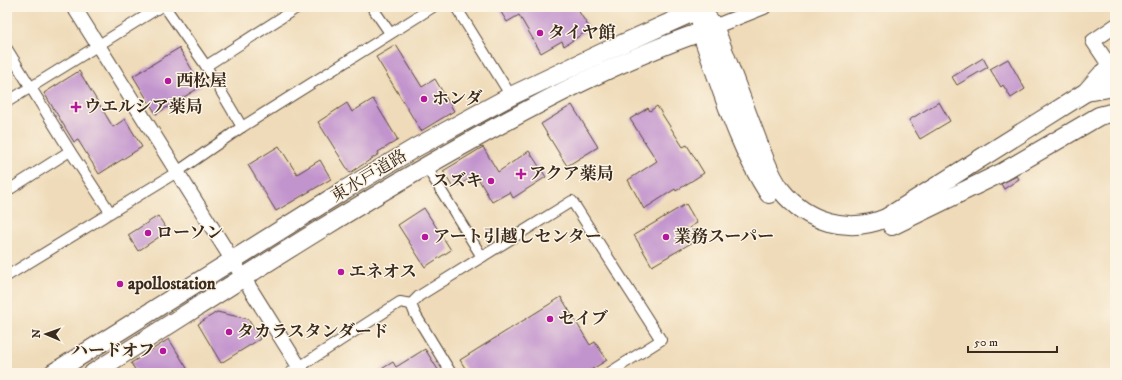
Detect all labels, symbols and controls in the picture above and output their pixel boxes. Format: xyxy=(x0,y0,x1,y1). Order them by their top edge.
place label: タイヤ館 xyxy=(548,22,616,44)
marker: タイヤ館 xyxy=(535,28,545,38)
place label: 西松屋 xyxy=(176,70,227,92)
marker: 西松屋 xyxy=(163,76,173,86)
place label: ホンダ xyxy=(432,88,483,110)
marker: ホンダ xyxy=(419,94,429,104)
place label: ウエルシア薬局 xyxy=(84,96,203,118)
marker: ウエルシア薬局 xyxy=(71,102,81,112)
street label: 東水戸道路 xyxy=(327,145,411,207)
place label: アクア薬局 xyxy=(529,163,614,185)
marker: アクア薬局 xyxy=(516,169,526,179)
place label: スズキ xyxy=(432,170,483,192)
marker: スズキ xyxy=(486,176,496,186)
place label: ローソン xyxy=(156,222,223,244)
place label: アート引越しセンター xyxy=(433,226,602,248)
place label: 業務スーパー xyxy=(674,226,774,248)
marker: ローソン xyxy=(143,228,153,238)
marker: アート引越しセンター xyxy=(420,232,430,242)
marker: 業務スーパー xyxy=(661,232,671,242)
place label: エネオス xyxy=(349,261,417,283)
marker: エネオス xyxy=(336,267,346,277)
place label: apollostation xyxy=(128,273,216,295)
marker: apollostation xyxy=(115,279,125,289)
place label: セイブ xyxy=(558,308,608,330)
north arrow xyxy=(26,314,66,354)
marker: セイブ xyxy=(545,314,555,324)
place label: タカラスタンダード xyxy=(237,321,389,343)
marker: タカラスタンダード xyxy=(224,327,234,337)
scale bar xyxy=(968,328,1057,354)
text: N xyxy=(30,329,44,338)
text: 50 m xyxy=(974,335,998,350)
place label: ハードオフ xyxy=(71,340,155,362)
marker: ハードオフ xyxy=(158,346,168,356)

